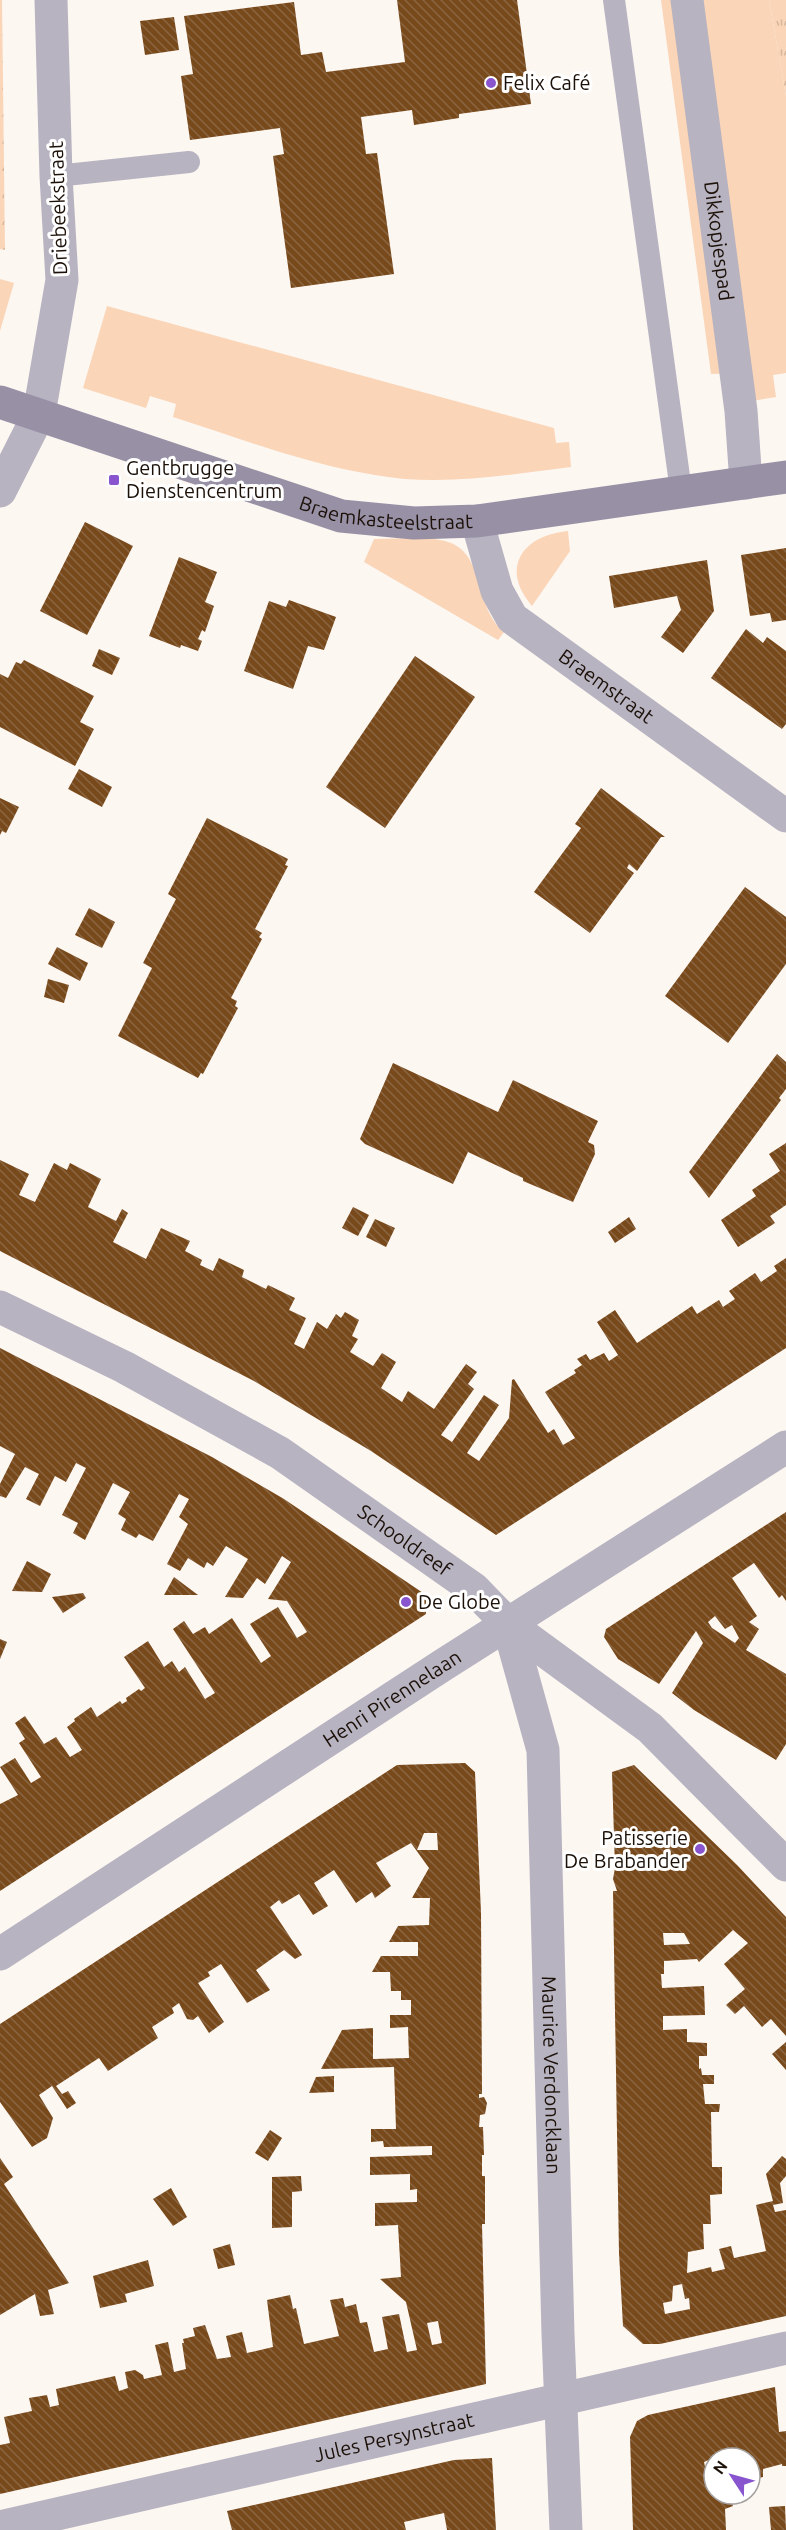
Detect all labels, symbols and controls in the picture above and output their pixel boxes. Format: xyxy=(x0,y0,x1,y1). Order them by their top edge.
place label: Felix Café xyxy=(503,71,591,94)
marker: Felix Café xyxy=(484,76,498,90)
street label: Driebeekstraat xyxy=(44,141,71,275)
street label: Dikkopjespad xyxy=(700,180,738,302)
place label: Gentbrugge Dienstencentrum xyxy=(126,456,282,502)
marker: Gentbrugge Dienstencentrum xyxy=(107,473,121,487)
street label: Braemkasteelstraat xyxy=(296,491,473,534)
street label: Braemstraat xyxy=(555,644,659,728)
street label: Schooldreef xyxy=(354,1499,456,1581)
place label: De Globe xyxy=(418,1590,501,1613)
marker: De Globe xyxy=(399,1595,413,1609)
street label: Henri Pirennelaan xyxy=(318,1645,465,1751)
place label: Patisserie De Brabander xyxy=(564,1826,688,1872)
marker: Patisserie De Brabander xyxy=(693,1842,707,1856)
street label: Maurice Verdoncklaan xyxy=(538,1976,566,2175)
street label: Jules Persynstraat xyxy=(312,2407,476,2466)
north arrow xyxy=(702,2446,762,2506)
text: N xyxy=(709,2457,731,2477)

